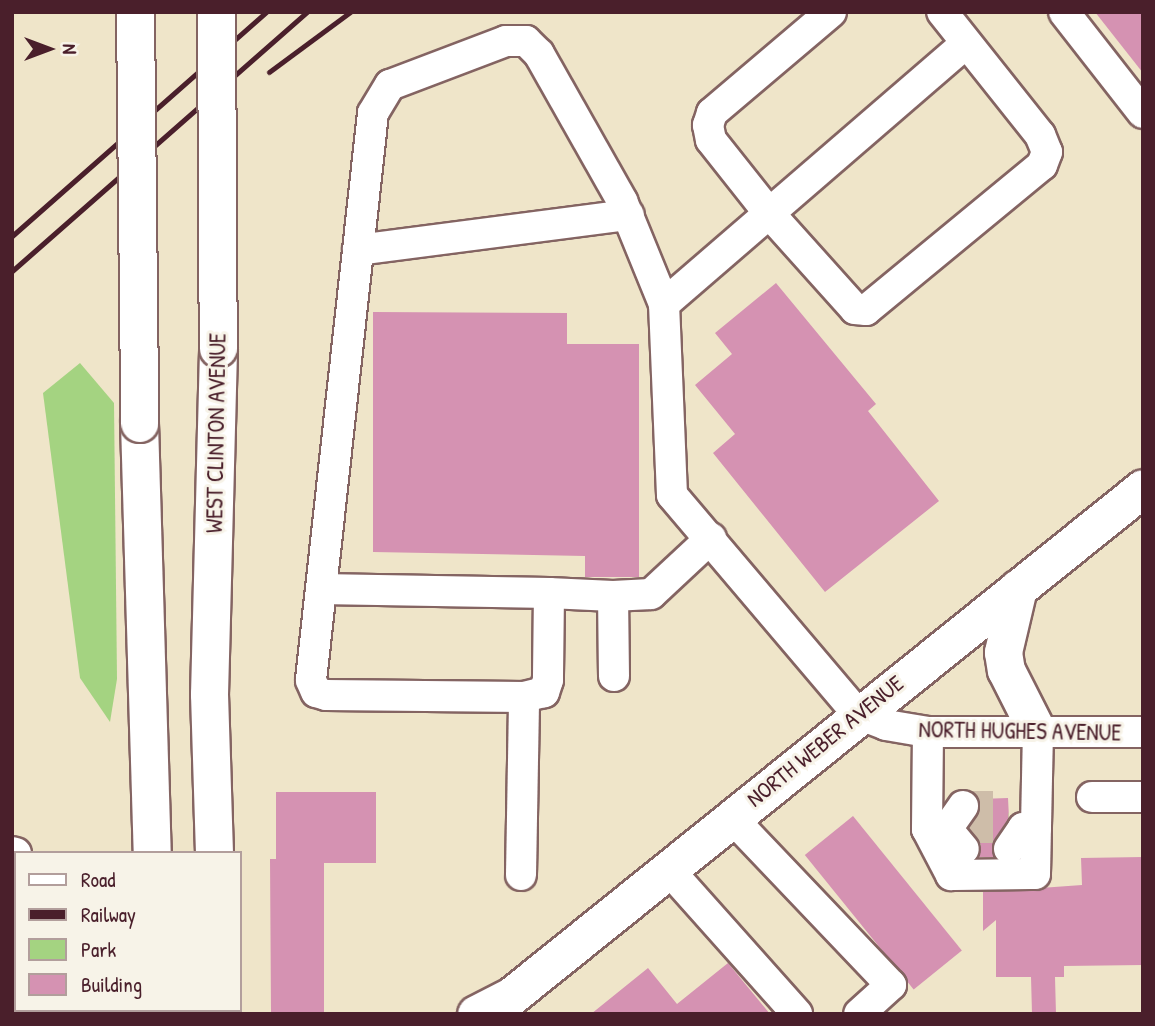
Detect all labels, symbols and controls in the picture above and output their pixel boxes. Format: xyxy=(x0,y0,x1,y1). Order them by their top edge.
north arrow xyxy=(14,14,84,84)
text: N xyxy=(57,44,83,54)
street label: WEST CLINTON AVENUE xyxy=(200,333,232,533)
street label: NORTH WEBER AVENUE xyxy=(741,669,909,813)
street label: NORTH HUGHES AVENUE xyxy=(918,715,1122,747)
legend xyxy=(14,851,242,1012)
text: Road xyxy=(81,865,115,894)
text: Railway xyxy=(81,900,136,929)
text: Park xyxy=(81,935,116,964)
text: Building xyxy=(81,970,142,999)

